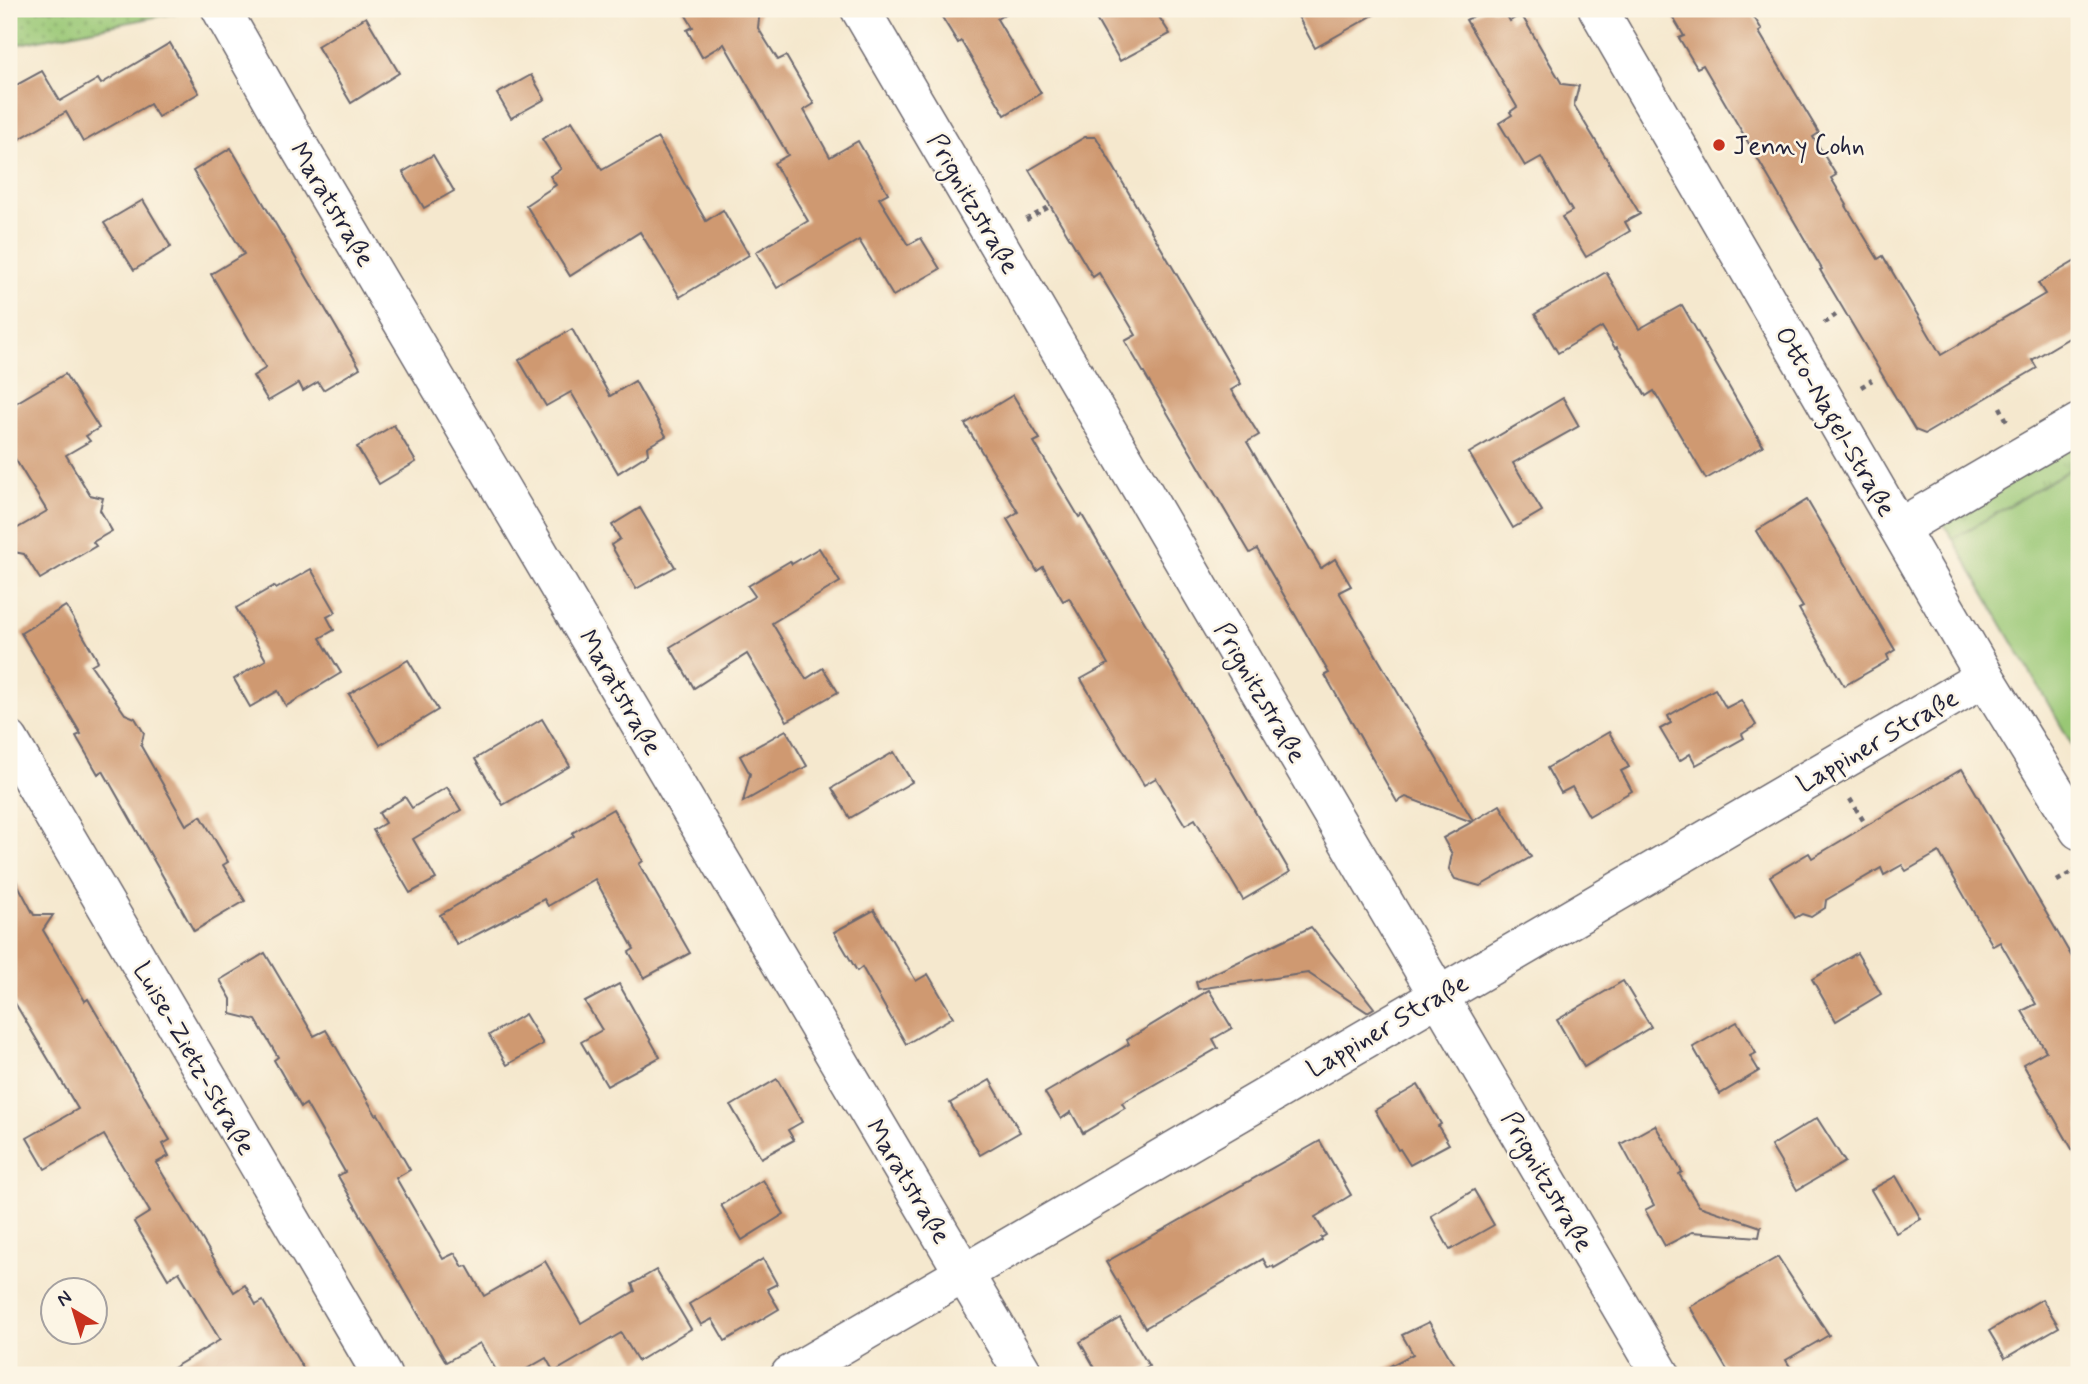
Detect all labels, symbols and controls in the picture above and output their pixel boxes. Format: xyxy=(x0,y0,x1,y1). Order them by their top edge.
street label: Prignitzstraße xyxy=(917,127,1026,282)
place label: Jenny Cohn xyxy=(1733,130,1865,164)
street label: Maratstraße xyxy=(281,137,382,274)
marker: Jenny Cohn xyxy=(1711,137,1727,153)
street label: Otto-Nagel-Straße xyxy=(1763,321,1903,525)
street label: Prignitzstraße xyxy=(1204,616,1313,771)
street label: Maratstraße xyxy=(570,624,669,762)
street label: Lappiner Straße xyxy=(1791,682,1965,802)
street label: Luise-Zietz-Straße xyxy=(124,956,263,1162)
street label: Lappiner Straße xyxy=(1301,967,1475,1087)
street label: Prignitzstraße xyxy=(1491,1105,1600,1260)
street label: Maratstraße xyxy=(857,1114,958,1251)
north arrow xyxy=(38,1276,108,1346)
text: N xyxy=(52,1285,77,1313)

